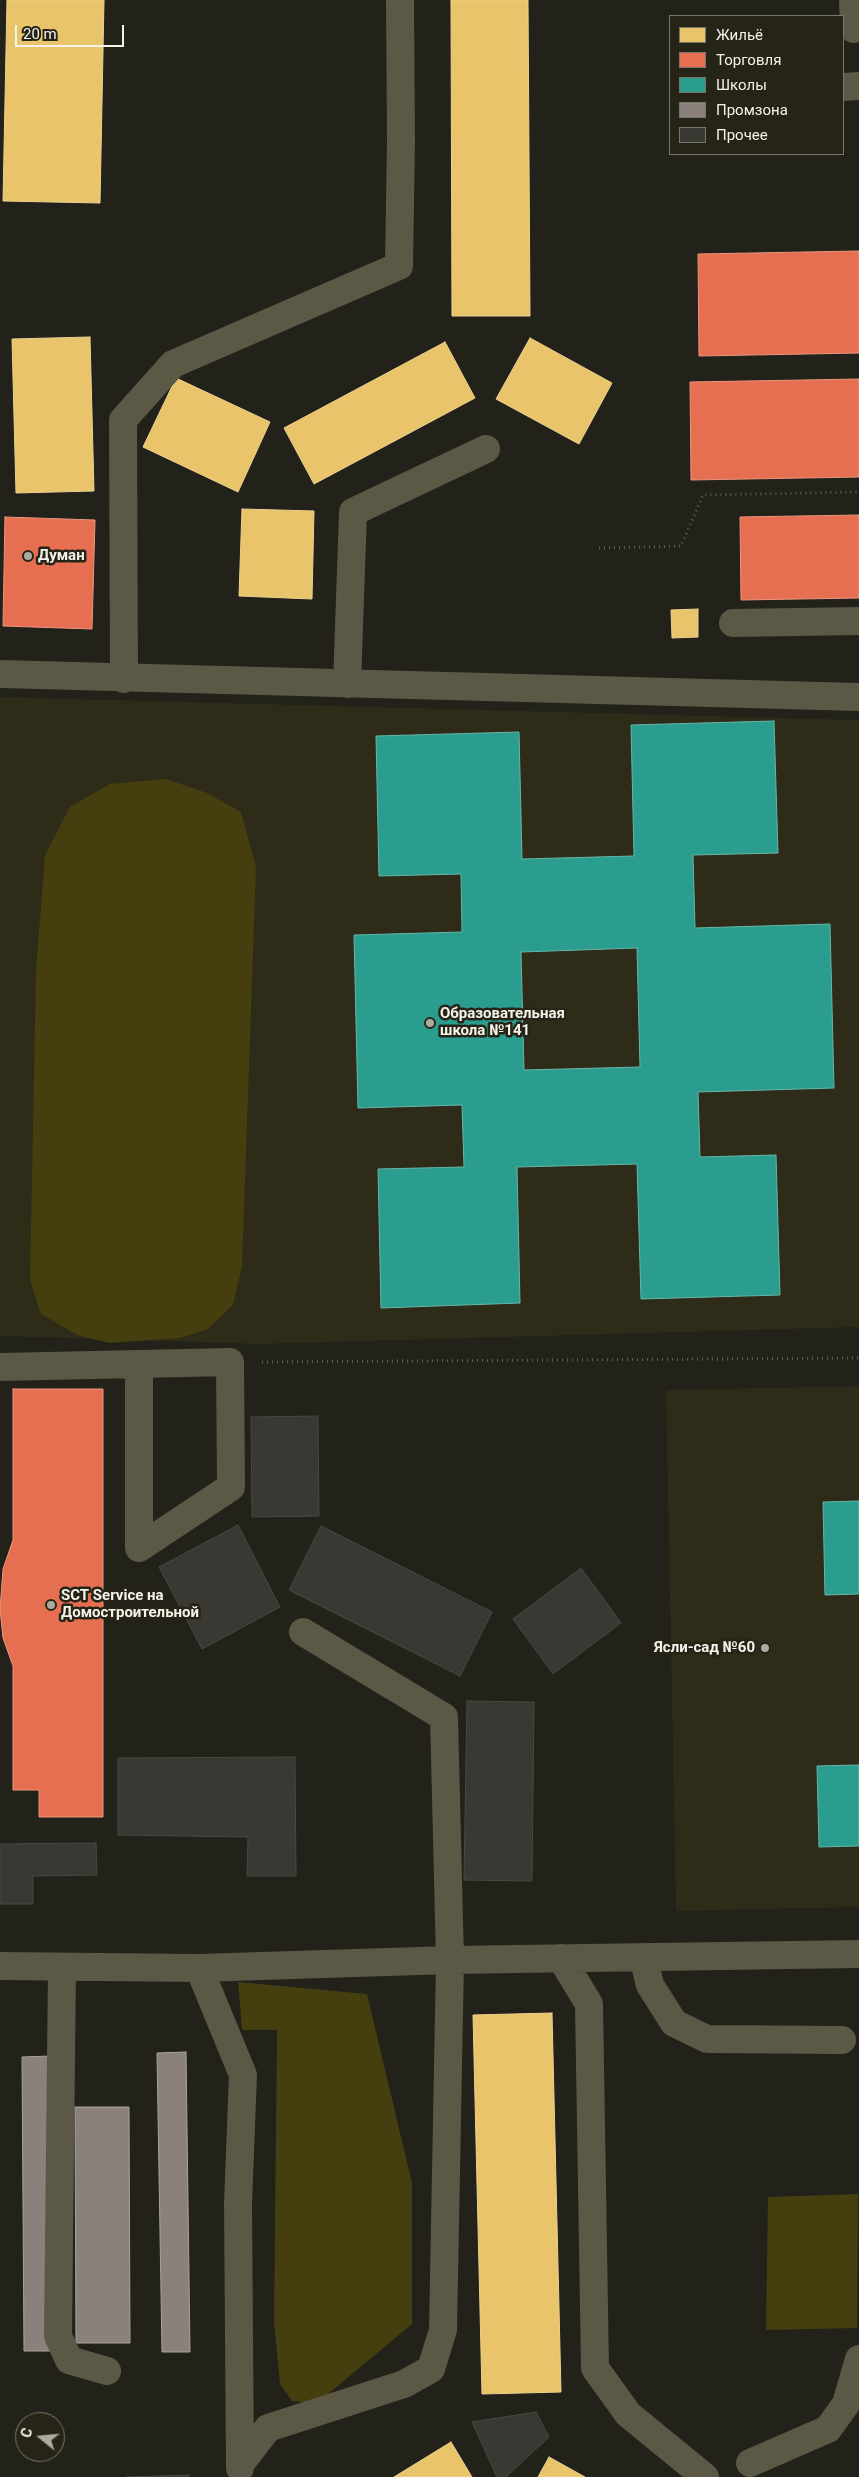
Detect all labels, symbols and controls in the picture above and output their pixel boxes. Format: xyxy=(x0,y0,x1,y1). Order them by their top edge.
scale bar xyxy=(18,15,126,47)
legend xyxy=(669,15,844,155)
text: 20 m xyxy=(23,25,57,43)
text: Жильё xyxy=(716,26,763,44)
text: Торговля xyxy=(716,51,781,69)
text: Школы xyxy=(716,76,767,94)
text: Промзона xyxy=(716,101,788,119)
text: Прочее xyxy=(716,126,768,144)
place label: Думан xyxy=(38,547,85,565)
marker: Думан xyxy=(22,550,34,562)
place label: Образовательная школа №141 xyxy=(440,1005,565,1040)
marker: Образовательная школа №141 xyxy=(424,1017,436,1029)
place label: SCT Service на Домостроительной xyxy=(61,1587,199,1622)
marker: SCT Service на Домостроительной xyxy=(45,1599,57,1611)
place label: Ясли-сад №60 xyxy=(654,1639,755,1657)
marker: Ясли-сад №60 xyxy=(759,1642,771,1654)
north arrow xyxy=(15,2412,65,2462)
text: С xyxy=(18,2426,36,2440)

